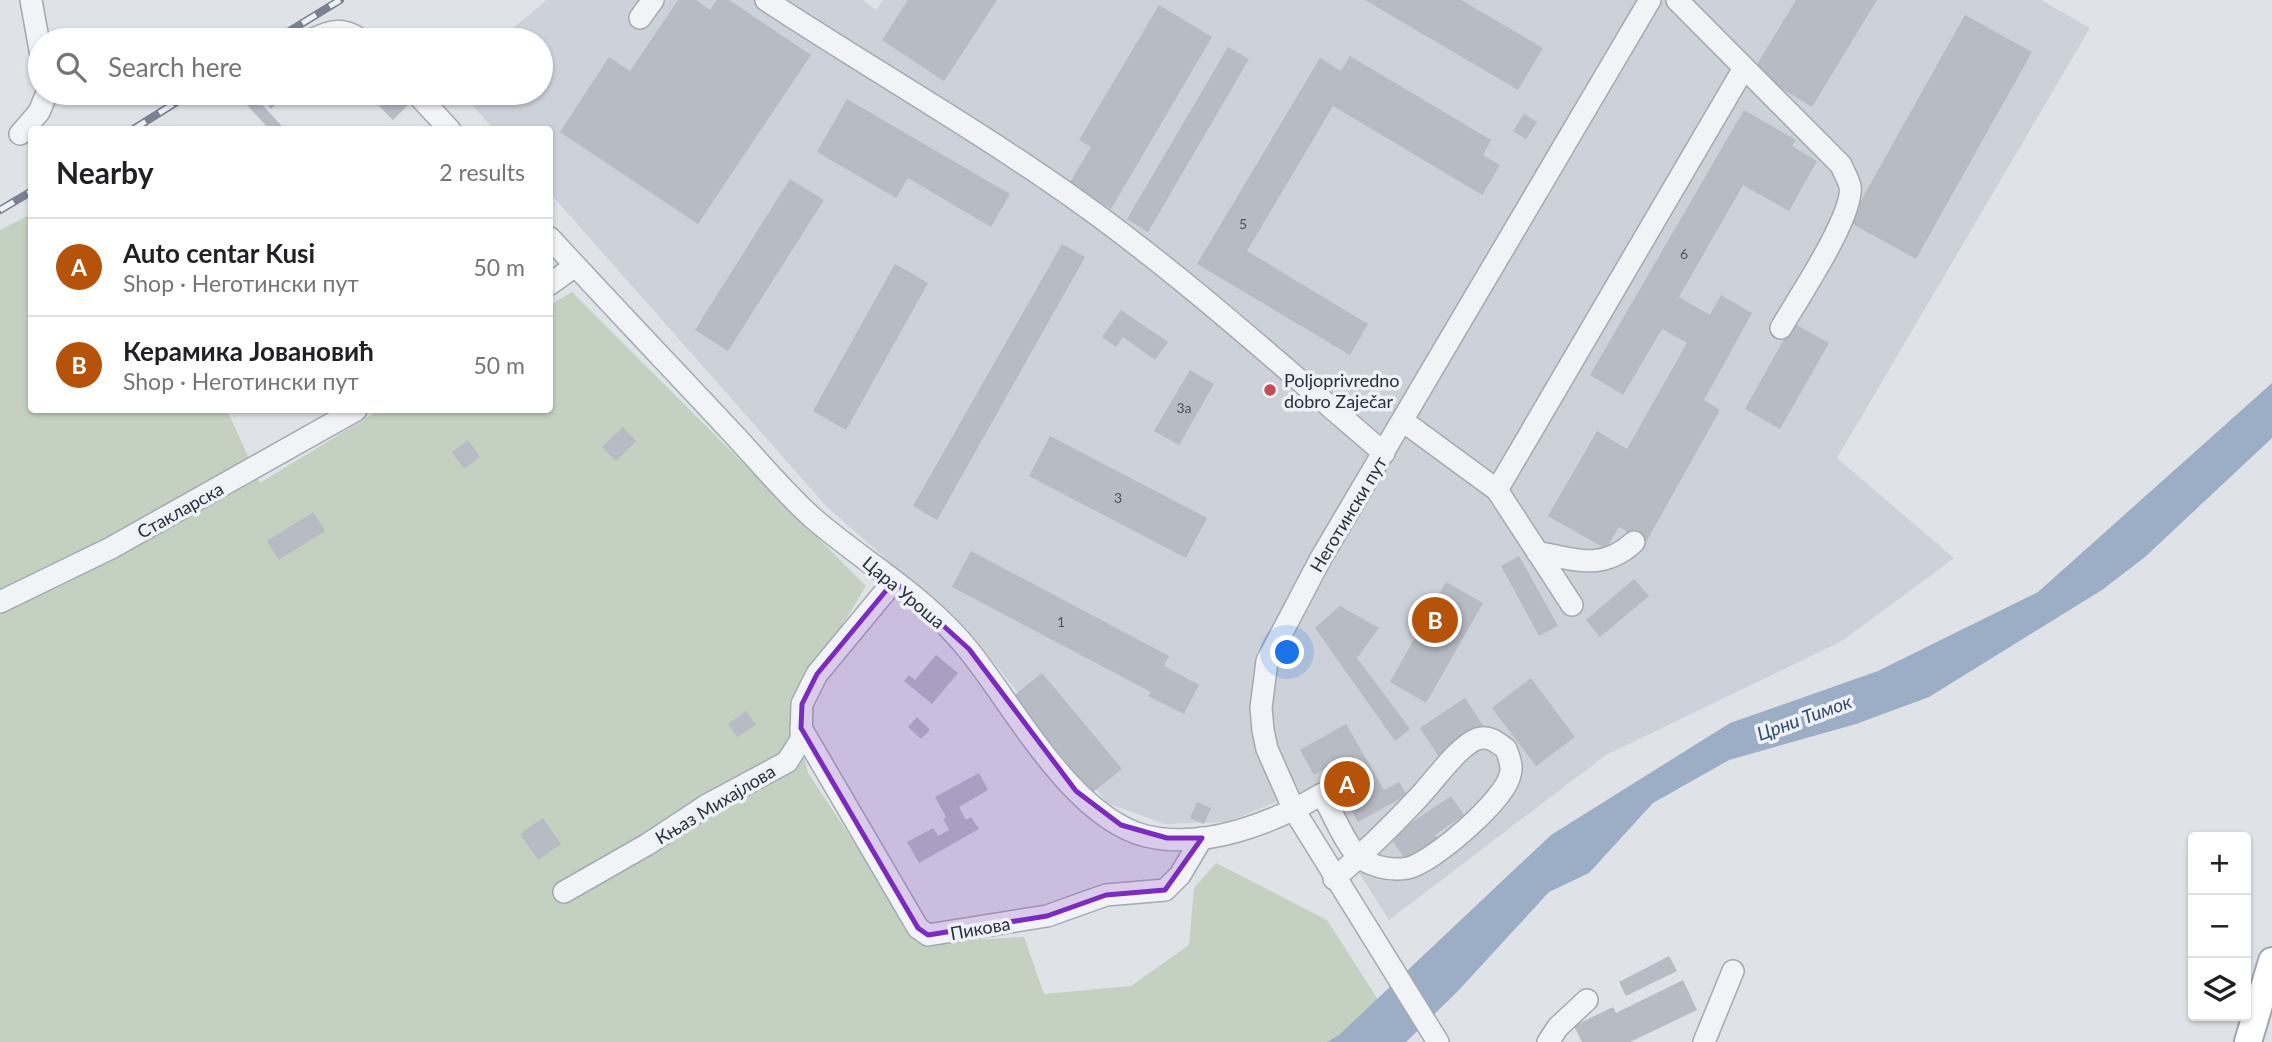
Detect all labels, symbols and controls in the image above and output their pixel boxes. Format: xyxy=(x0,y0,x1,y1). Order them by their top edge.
search box xyxy=(28,28,553,105)
icon: search xyxy=(52,48,90,86)
text: Search here xyxy=(108,51,242,83)
text: Nearby xyxy=(56,154,154,190)
text: 2 results xyxy=(439,158,525,186)
house number: 5 xyxy=(1239,215,1247,232)
text: Auto centar Kusi xyxy=(123,237,315,269)
house number: 6 xyxy=(1680,245,1688,262)
text: A xyxy=(71,253,87,281)
text: 50 m xyxy=(474,253,525,281)
text: Shop · Неготински пут xyxy=(123,269,359,297)
text: Керамика Јовановић xyxy=(123,335,374,367)
text: B xyxy=(71,351,87,379)
text: 50 m xyxy=(474,351,525,379)
text: Shop · Неготински пут xyxy=(123,367,359,395)
place label: Poljoprivredno dobro Zaječar xyxy=(1284,369,1400,412)
marker: Poljoprivredno dobro Zaječar xyxy=(1262,382,1278,398)
house number: 3a xyxy=(1176,399,1192,416)
street label: Неготински пут xyxy=(1305,452,1391,576)
street label: Стакларска xyxy=(133,477,227,543)
house number: 3 xyxy=(1114,489,1122,506)
street label: Цара Уроша xyxy=(858,551,950,633)
pin: B xyxy=(1412,594,1458,646)
house number: 1 xyxy=(1057,613,1065,630)
your location xyxy=(1270,635,1304,669)
water label: Црни Тимок xyxy=(1753,689,1855,745)
pin: A xyxy=(1324,758,1370,810)
street label: Књаз Михајлова xyxy=(651,760,779,848)
map controls xyxy=(2188,832,2251,1021)
button: + xyxy=(2188,832,2251,895)
button: − xyxy=(2188,895,2251,958)
street label: Пикова xyxy=(948,912,1012,944)
button: layers xyxy=(2188,958,2251,1021)

